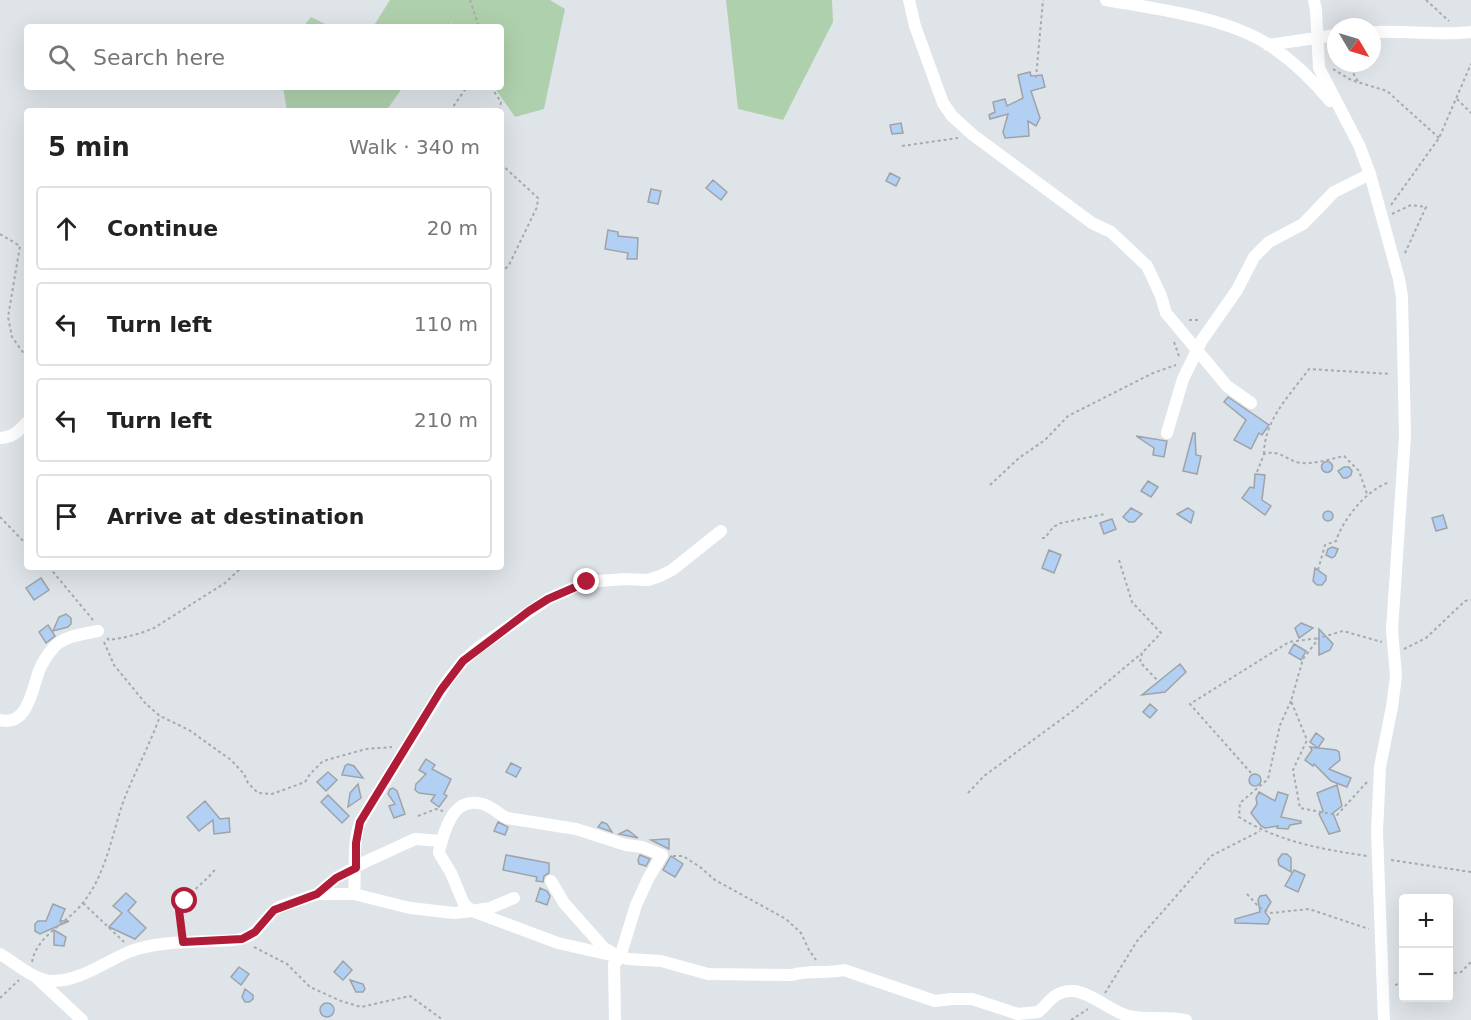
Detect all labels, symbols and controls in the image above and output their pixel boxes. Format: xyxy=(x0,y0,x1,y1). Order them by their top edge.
north arrow xyxy=(1327,18,1381,72)
search box xyxy=(24,24,504,90)
icon: search xyxy=(45,41,78,74)
text: Search here xyxy=(93,45,225,70)
text: 5 min xyxy=(48,132,130,162)
text: Walk · 340 m xyxy=(349,135,480,159)
icon: ahead xyxy=(50,212,83,245)
text: Continue xyxy=(107,216,218,241)
text: 20 m xyxy=(427,216,478,240)
icon: left xyxy=(50,308,83,341)
text: Turn left xyxy=(107,312,212,337)
text: 110 m xyxy=(414,312,478,336)
icon: left xyxy=(50,404,83,437)
text: Turn left xyxy=(107,408,212,433)
text: 210 m xyxy=(414,408,478,432)
icon: arrive xyxy=(50,500,83,533)
text: Arrive at destination xyxy=(107,504,364,529)
route end xyxy=(573,568,599,594)
route start xyxy=(171,887,197,913)
map controls xyxy=(1399,894,1453,1002)
button: + xyxy=(1399,894,1453,948)
button: − xyxy=(1399,948,1453,1002)

